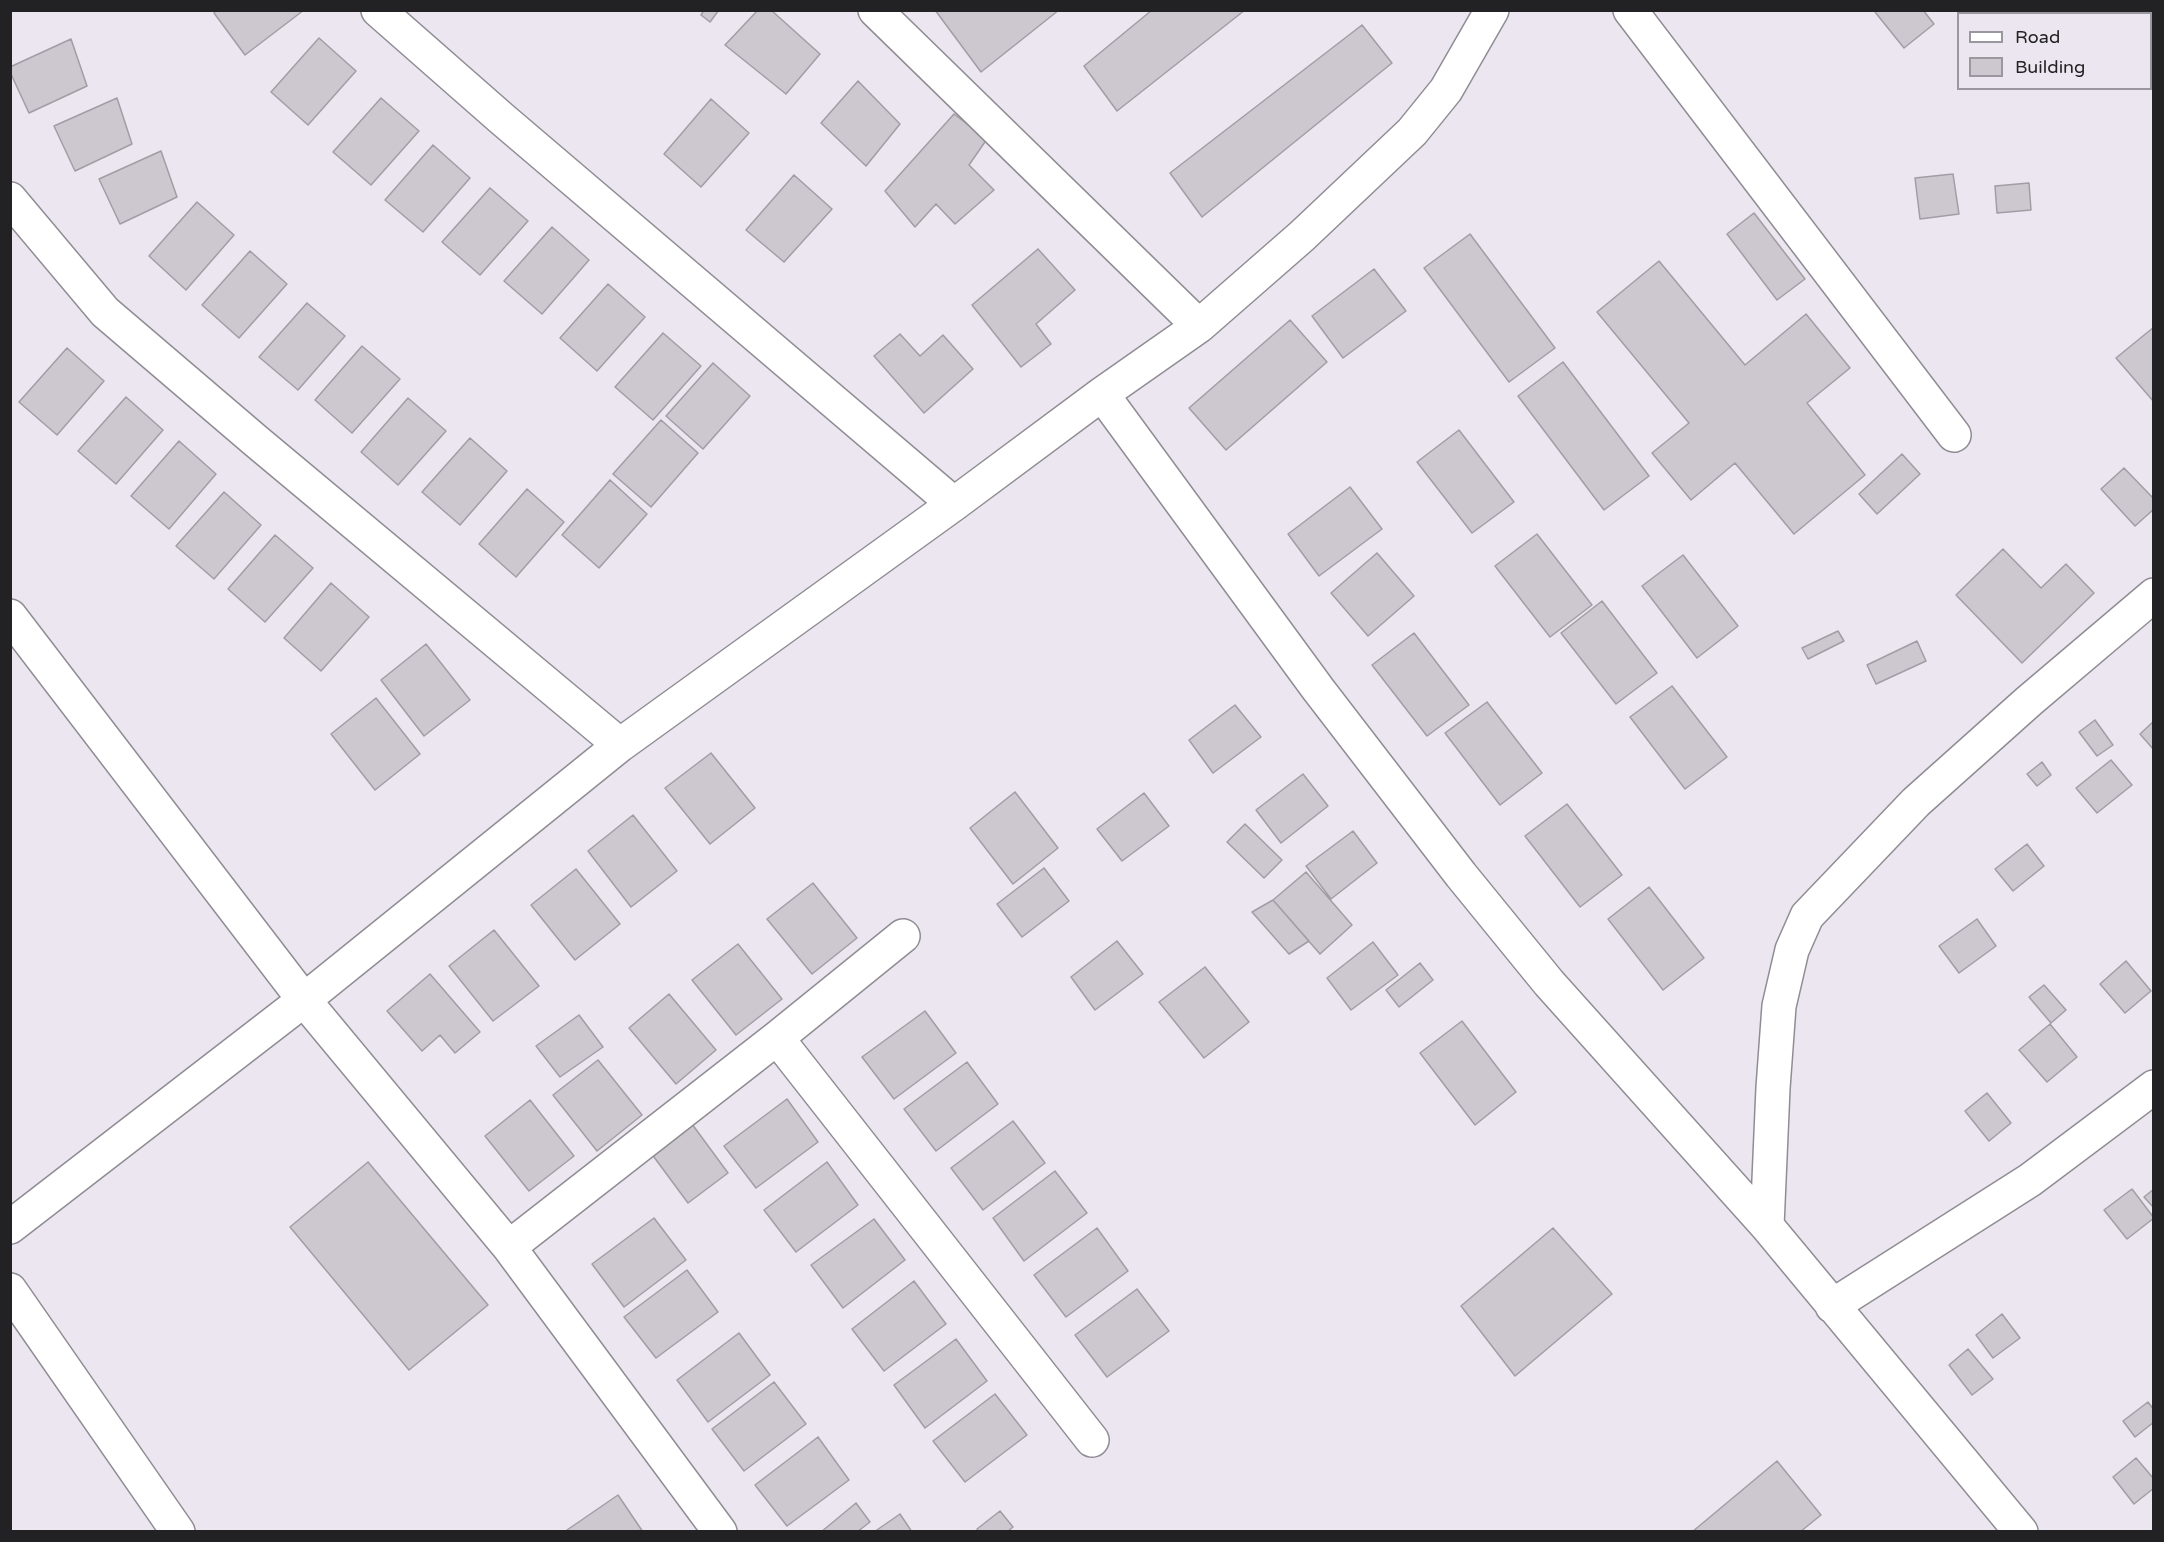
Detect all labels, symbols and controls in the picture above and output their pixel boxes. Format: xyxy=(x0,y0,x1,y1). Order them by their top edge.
legend xyxy=(1957,12,2152,90)
text: Road xyxy=(2015,26,2060,48)
text: Building xyxy=(2015,56,2085,78)

